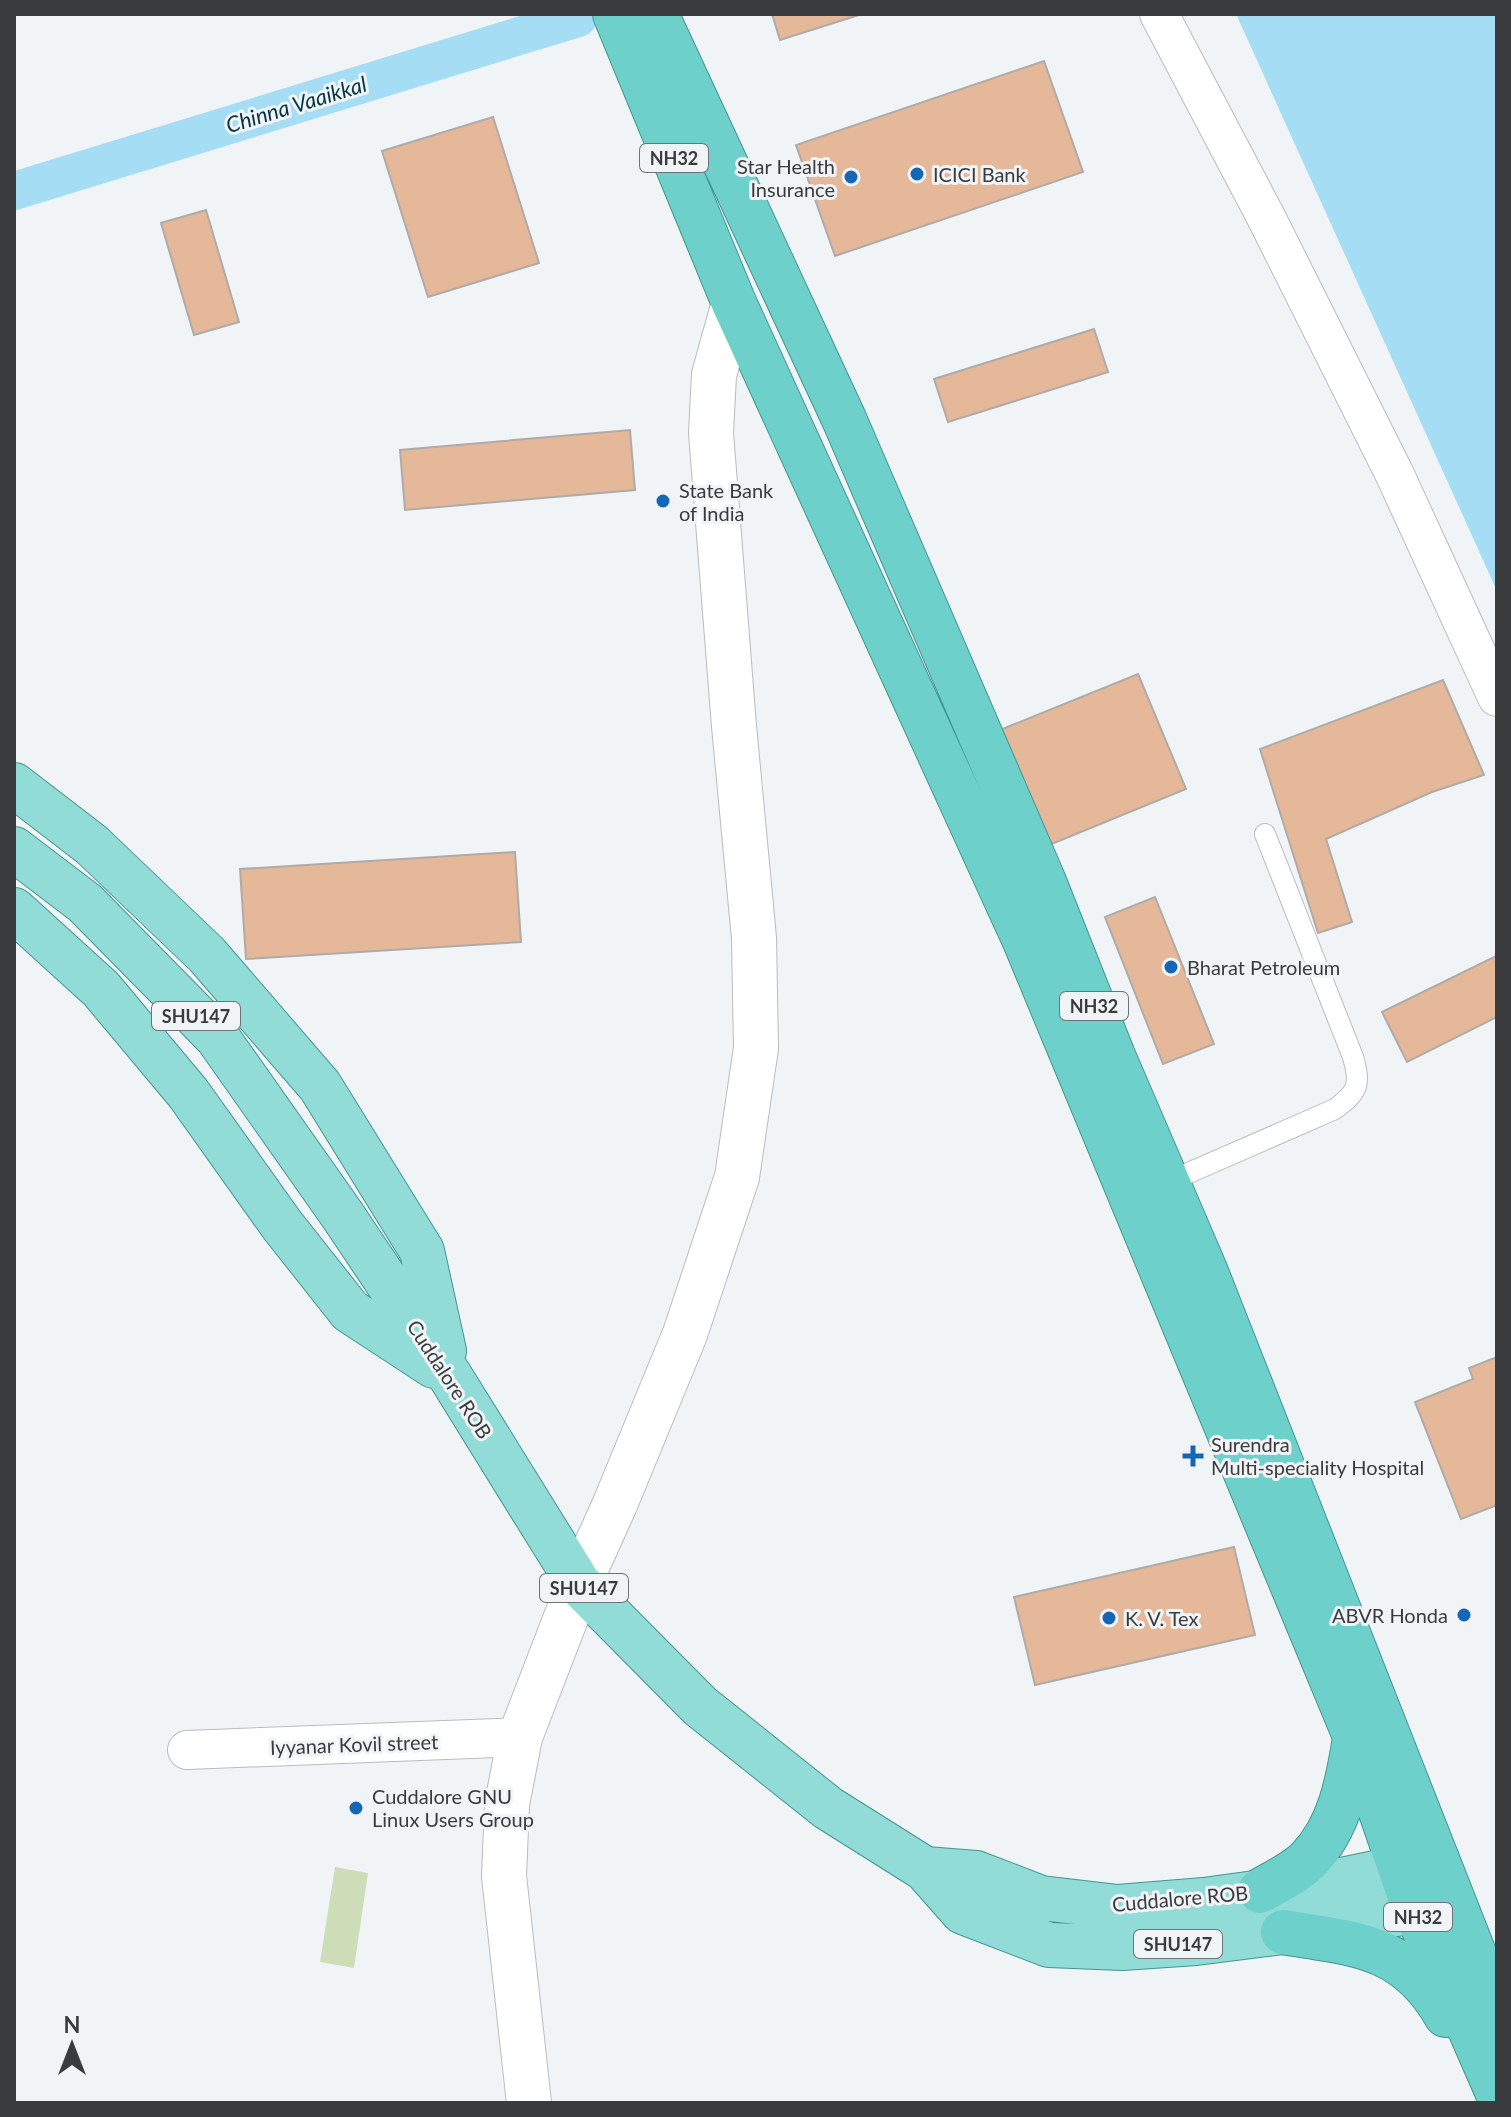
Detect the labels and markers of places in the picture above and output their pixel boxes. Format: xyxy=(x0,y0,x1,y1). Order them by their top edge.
place label: Star Health Insurance xyxy=(737,154,835,201)
place label: ICICI Bank xyxy=(933,162,1027,186)
marker: ICICI Bank xyxy=(908,165,926,183)
marker: Star Health Insurance xyxy=(842,168,860,186)
place label: State Bank of India xyxy=(679,478,774,525)
marker: State Bank of India xyxy=(654,492,672,510)
place label: Bharat Petroleum xyxy=(1187,955,1340,979)
marker: Bharat Petroleum xyxy=(1162,958,1180,976)
place label: Surendra Multi-speciality Hospital xyxy=(1211,1432,1424,1479)
marker: Surendra Multi-speciality Hospital xyxy=(1182,1445,1204,1467)
place label: ABVR Honda xyxy=(1332,1603,1448,1627)
place label: K. V. Tex xyxy=(1125,1606,1198,1630)
marker: ABVR Honda xyxy=(1455,1606,1473,1624)
marker: K. V. Tex xyxy=(1100,1609,1118,1627)
place label: Cuddalore GNU Linux Users Group xyxy=(372,1784,534,1831)
marker: Cuddalore GNU Linux Users Group xyxy=(347,1799,365,1817)

